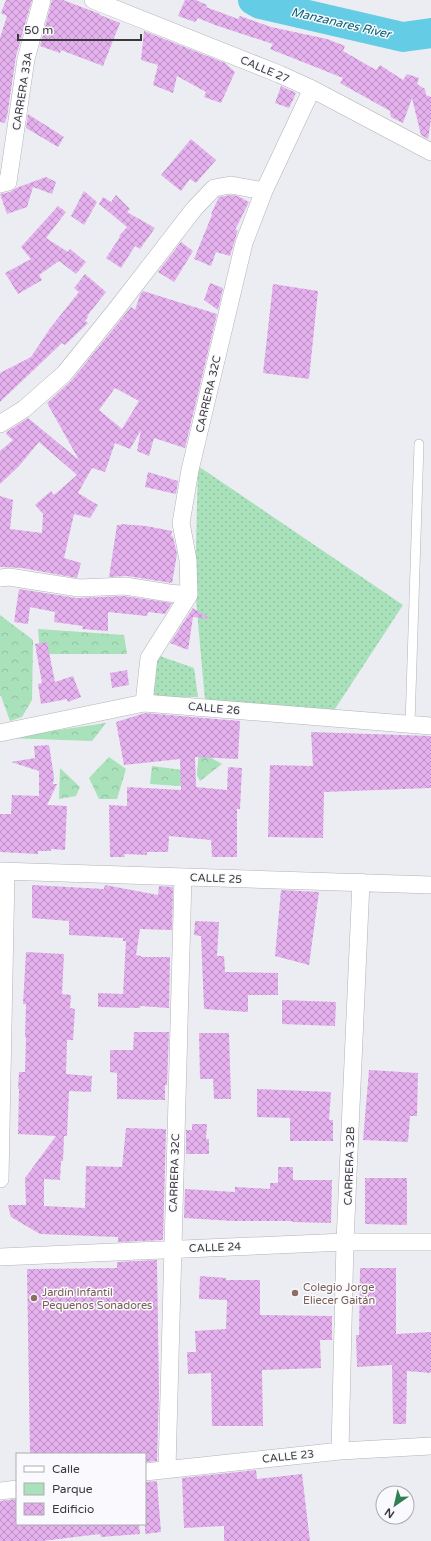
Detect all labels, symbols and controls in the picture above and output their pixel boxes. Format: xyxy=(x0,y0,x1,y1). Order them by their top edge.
water label: Manzanares River xyxy=(290,5,393,42)
scale bar xyxy=(18,16,141,42)
text: 50 m xyxy=(24,23,53,37)
street label: CARRERA 33A xyxy=(10,51,35,131)
street label: CALLE 27 xyxy=(238,53,291,86)
street label: CARRERA 32C xyxy=(193,354,224,434)
street label: CALLE 26 xyxy=(187,700,241,717)
street label: CALLE 25 xyxy=(190,871,242,886)
street label: CARRERA 32B xyxy=(342,1126,357,1206)
street label: CARRERA 32C xyxy=(167,1133,182,1213)
street label: CALLE 24 xyxy=(189,1240,241,1255)
place label: Colegio Jorge Eliecer Gaitán xyxy=(303,1281,375,1307)
place label: Jardín Infantil Pequenos Sonadores xyxy=(42,1286,152,1312)
marker: Colegio Jorge Eliecer Gaitán xyxy=(290,1288,300,1298)
marker: Jardín Infantil Pequenos Sonadores xyxy=(29,1293,39,1303)
street label: CALLE 23 xyxy=(261,1447,315,1466)
legend xyxy=(16,1453,146,1525)
text: Calle xyxy=(52,1462,80,1476)
text: Parque xyxy=(52,1482,93,1496)
north arrow xyxy=(375,1485,415,1525)
text: Edificio xyxy=(52,1502,94,1516)
text: N xyxy=(382,1505,397,1521)

